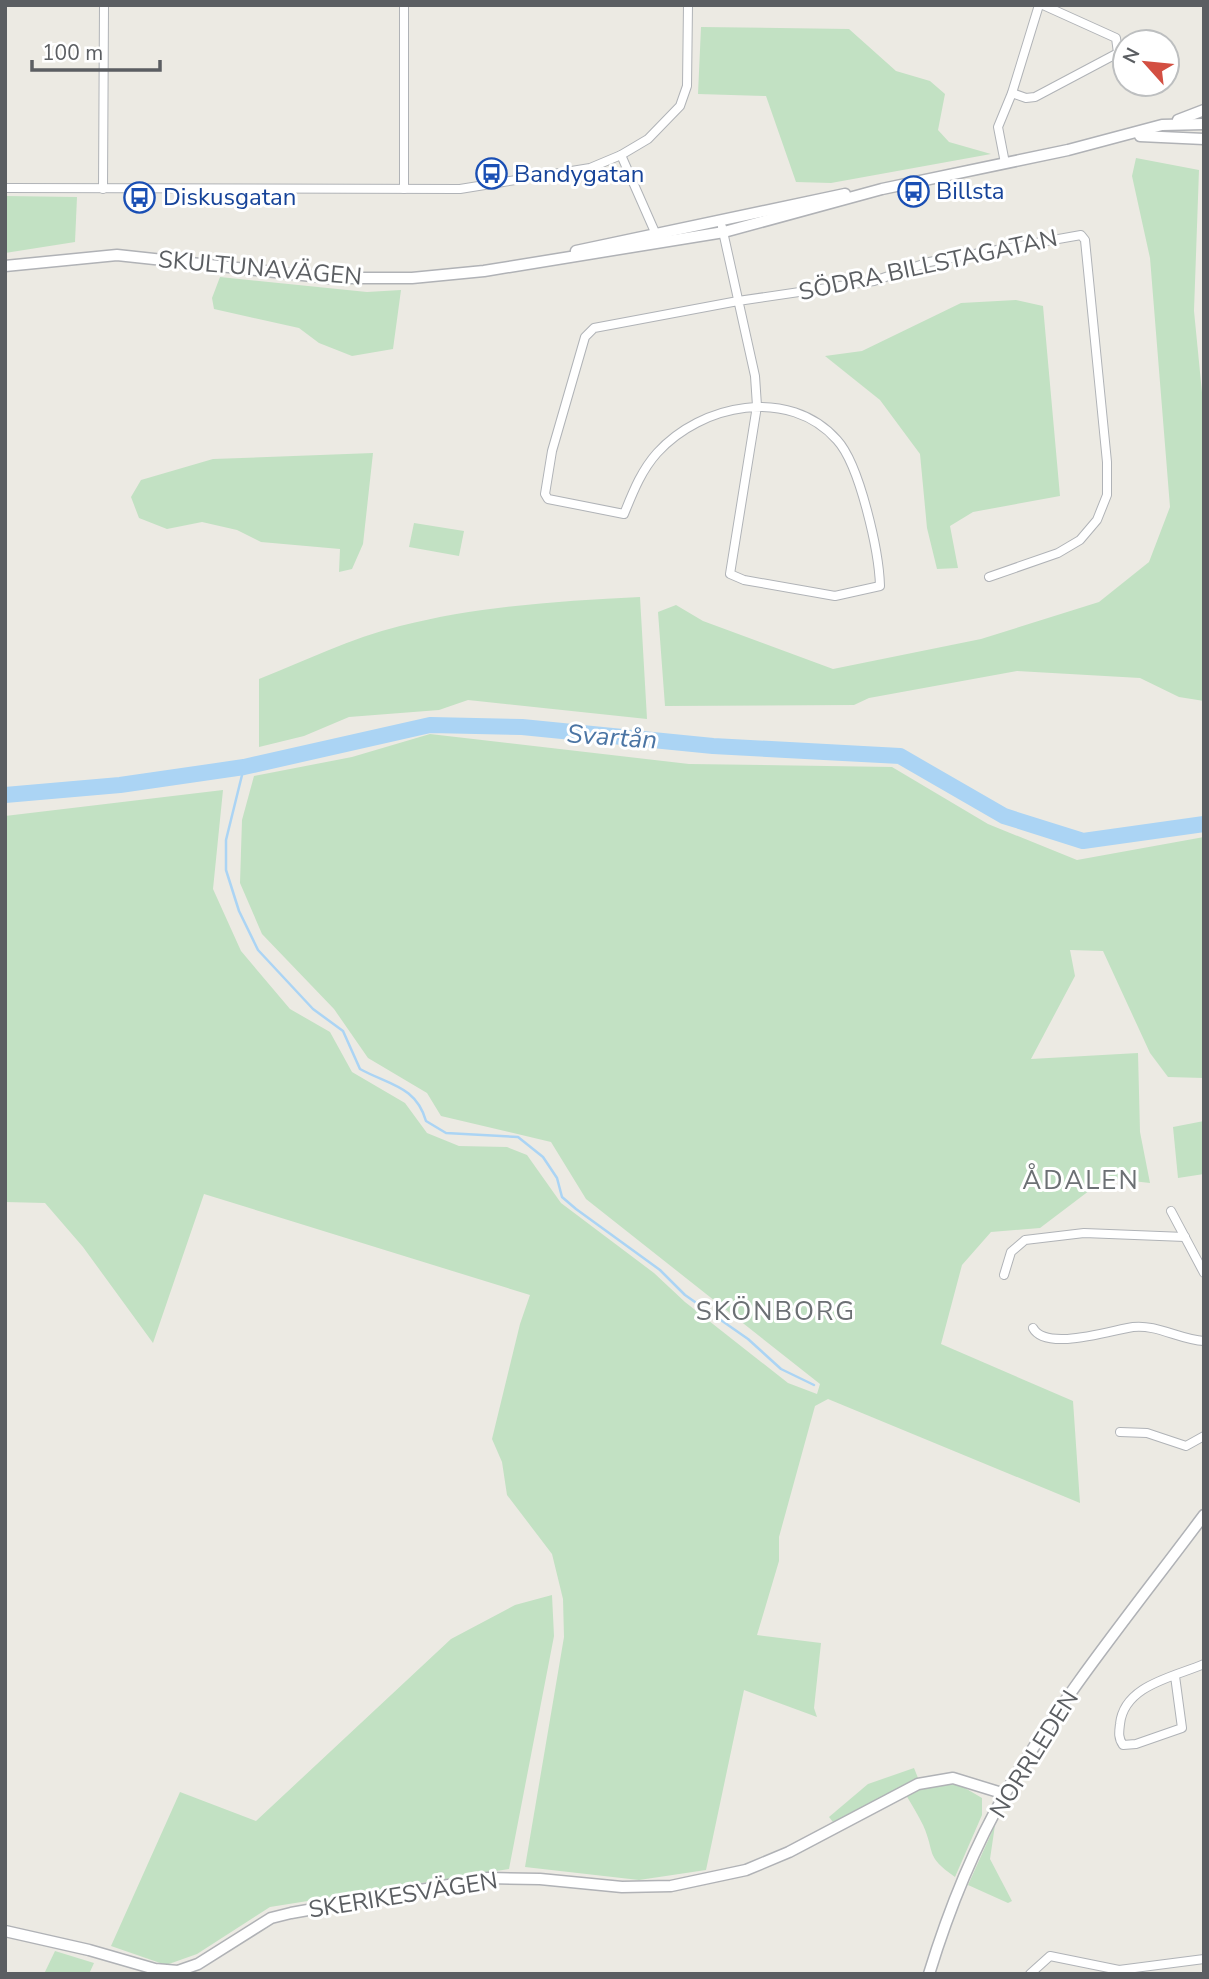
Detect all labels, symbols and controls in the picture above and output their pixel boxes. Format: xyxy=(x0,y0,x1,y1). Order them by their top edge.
scale bar xyxy=(32,28,159,72)
north arrow xyxy=(1111,28,1181,98)
text: 100 m xyxy=(42,39,103,67)
text: N xyxy=(1117,43,1147,68)
bus stop icon: Bandygatan xyxy=(474,157,508,191)
place label: Bandygatan xyxy=(514,158,644,190)
bus stop icon: Billsta xyxy=(896,174,930,208)
place label: Billsta xyxy=(936,175,1004,207)
bus stop icon: Diskusgatan xyxy=(123,180,157,214)
place label: Diskusgatan xyxy=(163,181,296,213)
street label: SÖDRA BILLSTAGATAN xyxy=(796,222,1060,308)
street label: SKULTUNAVÄGEN xyxy=(157,243,363,293)
water label: Svartån xyxy=(566,716,658,758)
district label: ÅDALEN xyxy=(1022,1163,1140,1198)
district label: SKÖNBORG xyxy=(696,1294,856,1329)
street label: NORRLEDEN xyxy=(982,1684,1086,1824)
street label: SKERIKESVÄGEN xyxy=(306,1864,500,1926)

